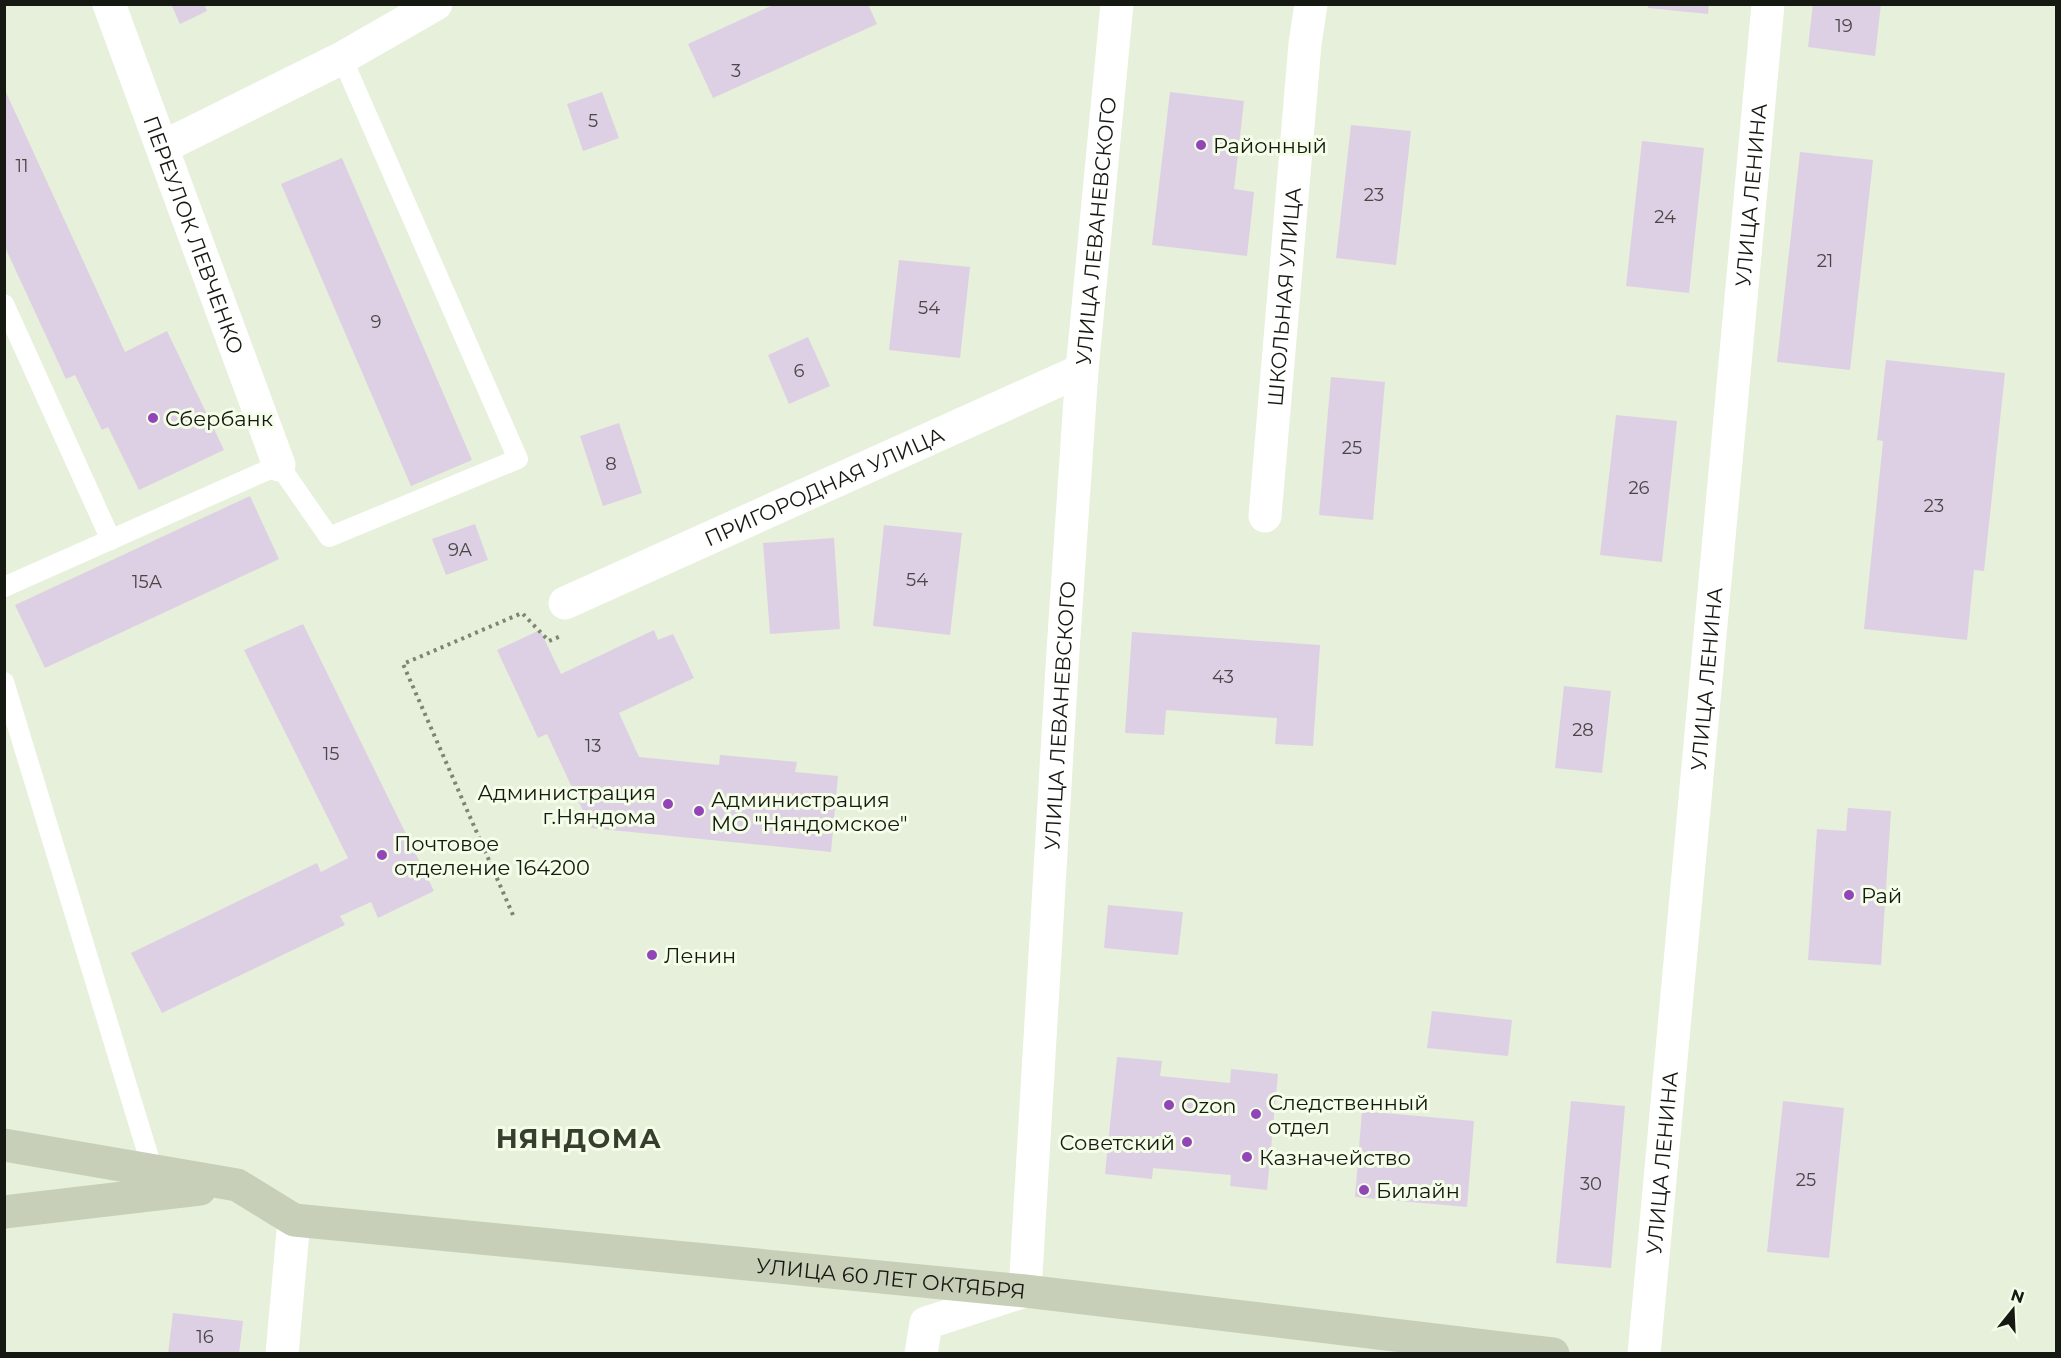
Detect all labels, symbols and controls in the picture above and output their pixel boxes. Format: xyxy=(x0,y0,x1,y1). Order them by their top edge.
house number: 19 xyxy=(1835,15,1853,37)
house number: 3 xyxy=(731,60,741,82)
street label: УЛИЦА ЛЕВАНЕВСКОГО xyxy=(1070,95,1121,366)
street label: УЛИЦА ЛЕНИНА xyxy=(1730,102,1771,288)
house number: 5 xyxy=(588,110,598,132)
street label: ПЕРЕУЛОК ЛЕВЧЕНКО xyxy=(139,112,249,357)
place label: Районный xyxy=(1213,133,1327,158)
marker: Районный xyxy=(1194,138,1208,152)
house number: 11 xyxy=(16,155,29,177)
house number: 23 xyxy=(1364,184,1384,206)
street label: ШКОЛЬНАЯ УЛИЦА xyxy=(1262,186,1305,407)
house number: 24 xyxy=(1654,206,1676,228)
house number: 21 xyxy=(1817,250,1833,272)
house number: 54 xyxy=(918,297,940,319)
house number: 9 xyxy=(371,311,382,333)
house number: 6 xyxy=(794,360,805,382)
place label: Сбербанк xyxy=(165,406,273,431)
marker: Сбербанк xyxy=(146,411,160,425)
street label: ПРИГОРОДНАЯ УЛИЦА xyxy=(700,421,948,551)
house number: 25 xyxy=(1342,437,1362,459)
house number: 8 xyxy=(605,453,617,475)
house number: 26 xyxy=(1628,477,1650,499)
house number: 23 xyxy=(1924,495,1944,517)
house number: 9А xyxy=(448,539,473,561)
house number: 54 xyxy=(906,569,928,591)
house number: 15А xyxy=(132,571,163,593)
street label: УЛИЦА ЛЕВАНЕВСКОГО xyxy=(1039,580,1080,851)
street label: УЛИЦА ЛЕНИНА xyxy=(1685,586,1727,772)
house number: 43 xyxy=(1212,666,1234,688)
house number: 28 xyxy=(1572,719,1594,741)
house number: 13 xyxy=(585,735,601,757)
house number: 15 xyxy=(323,743,339,765)
place label: Администрация г.Няндома xyxy=(477,780,656,829)
place label: Администрация МО "Няндомское" xyxy=(711,787,908,836)
marker: Администрация г.Няндома xyxy=(661,797,675,811)
marker: Администрация МО "Няндомское" xyxy=(692,804,706,818)
place label: Почтовое отделение 164200 xyxy=(394,831,590,880)
marker: Почтовое отделение 164200 xyxy=(375,848,389,862)
place label: Рай xyxy=(1861,883,1902,908)
marker: Рай xyxy=(1842,888,1856,902)
place label: Ленин xyxy=(664,943,736,968)
marker: Ленин xyxy=(645,948,659,962)
street label: УЛИЦА ЛЕНИНА xyxy=(1641,1070,1682,1256)
place label: Следственный отдел xyxy=(1268,1090,1429,1139)
place label: Ozon xyxy=(1181,1093,1237,1118)
marker: Ozon xyxy=(1162,1098,1176,1112)
marker: Следственный отдел xyxy=(1249,1107,1263,1121)
district label: НЯНДОМА xyxy=(496,1122,662,1155)
place label: Советский xyxy=(1059,1130,1175,1155)
marker: Советский xyxy=(1180,1135,1194,1149)
place label: Казначейство xyxy=(1259,1145,1411,1170)
marker: Казначейство xyxy=(1240,1150,1254,1164)
house number: 25 xyxy=(1796,1169,1816,1191)
house number: 30 xyxy=(1580,1173,1602,1195)
place label: Билайн xyxy=(1376,1178,1460,1203)
marker: Билайн xyxy=(1357,1183,1371,1197)
street label: УЛИЦА 60 ЛЕТ ОКТЯБРЯ xyxy=(755,1252,1027,1303)
north arrow xyxy=(1983,1280,2043,1340)
text: N xyxy=(2008,1285,2027,1307)
house number: 16 xyxy=(196,1326,214,1348)

